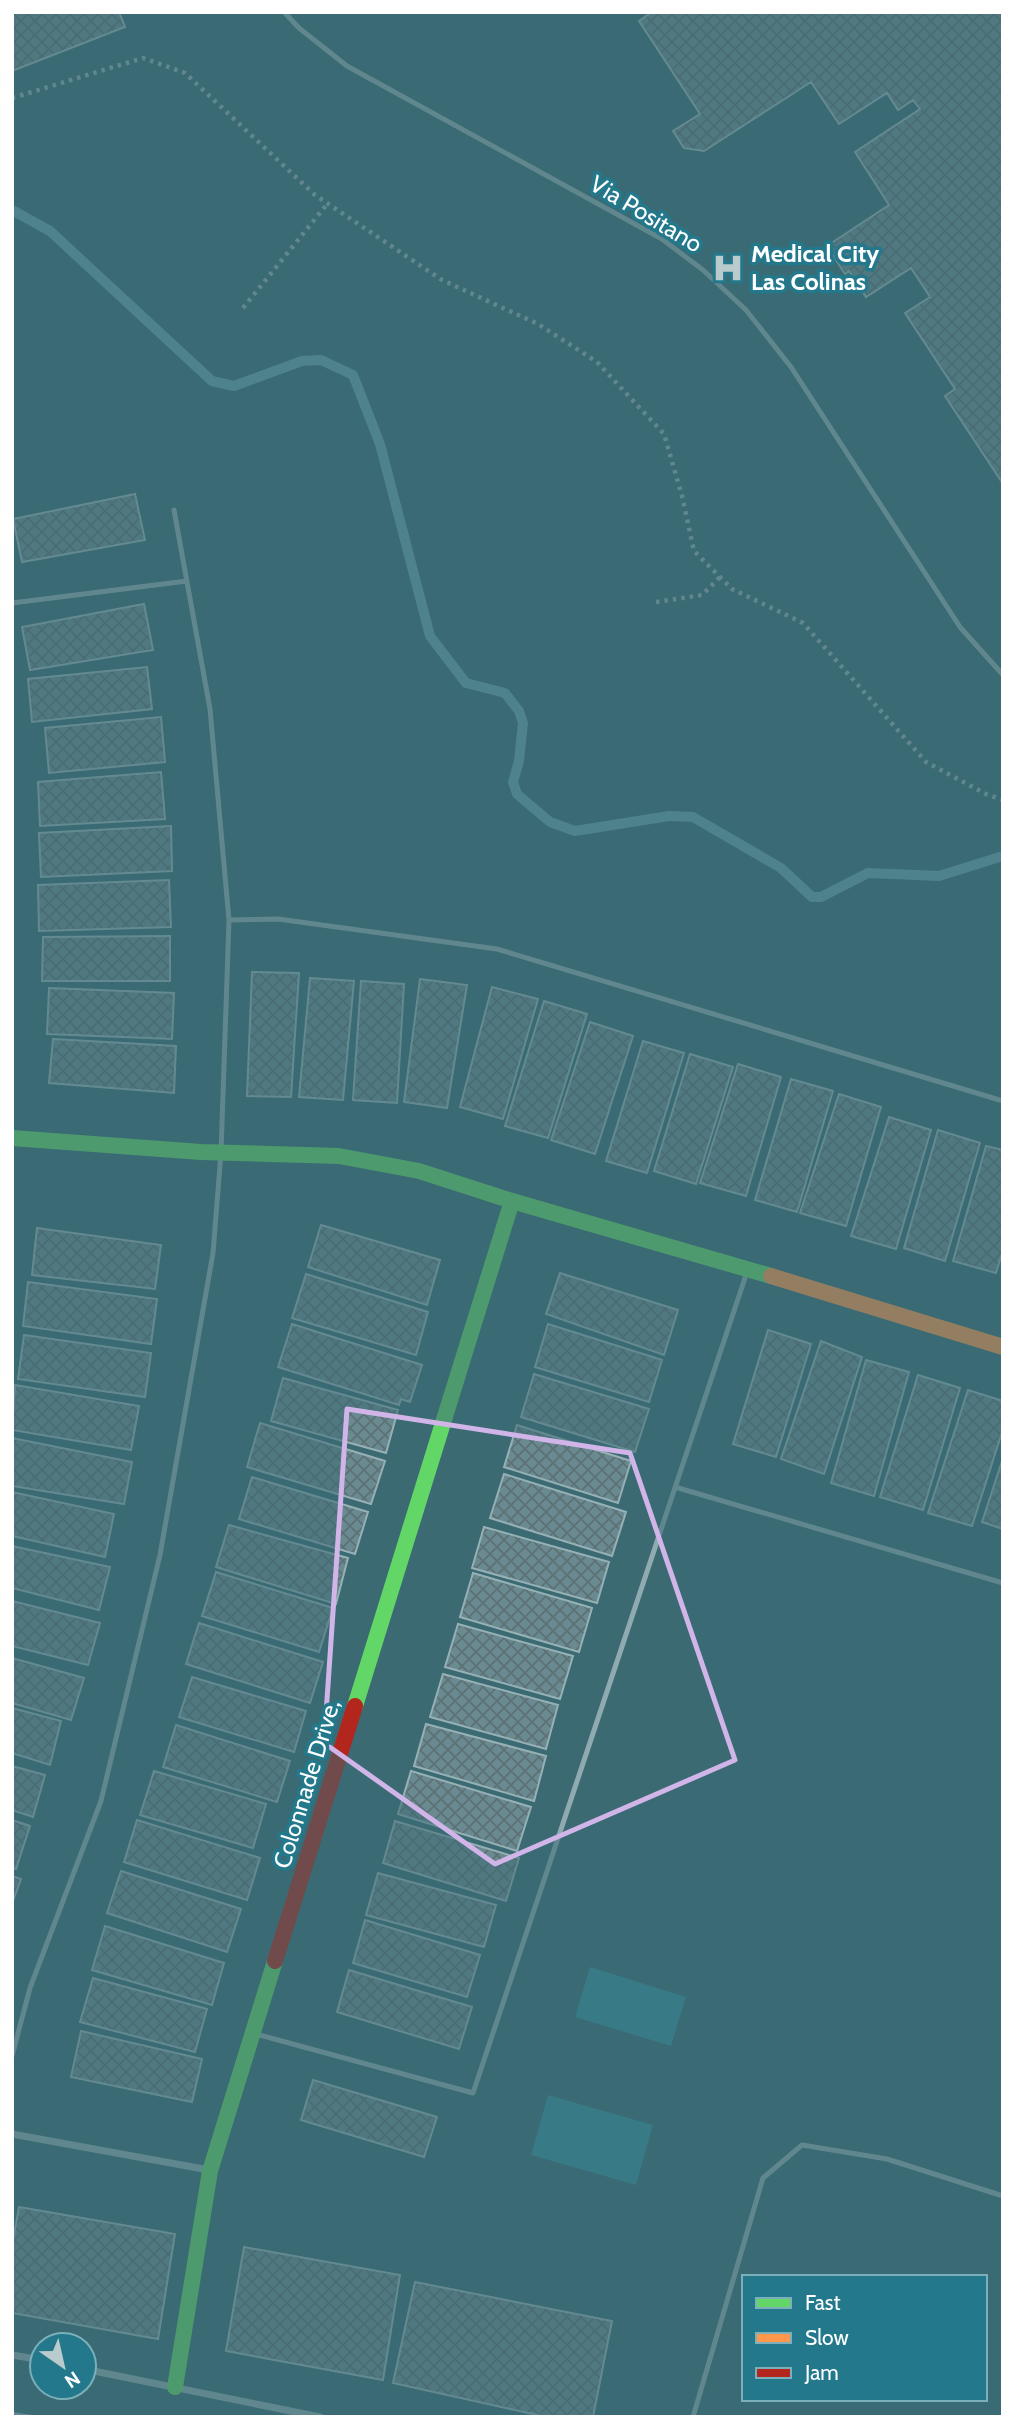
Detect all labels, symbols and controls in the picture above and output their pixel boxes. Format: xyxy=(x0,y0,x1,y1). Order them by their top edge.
street label: Via Positano xyxy=(585,169,708,258)
place label: Medical City Las Colinas xyxy=(751,239,879,296)
hospital icon: Medical City Las Colinas xyxy=(711,251,745,285)
street label: Colonnade Drive, xyxy=(267,1696,346,1872)
legend xyxy=(742,2275,987,2401)
text: Fast xyxy=(805,2290,841,2315)
text: Slow xyxy=(805,2325,849,2350)
north arrow xyxy=(28,2331,98,2401)
text: Jam xyxy=(804,2360,839,2385)
text: N xyxy=(60,2366,84,2393)

